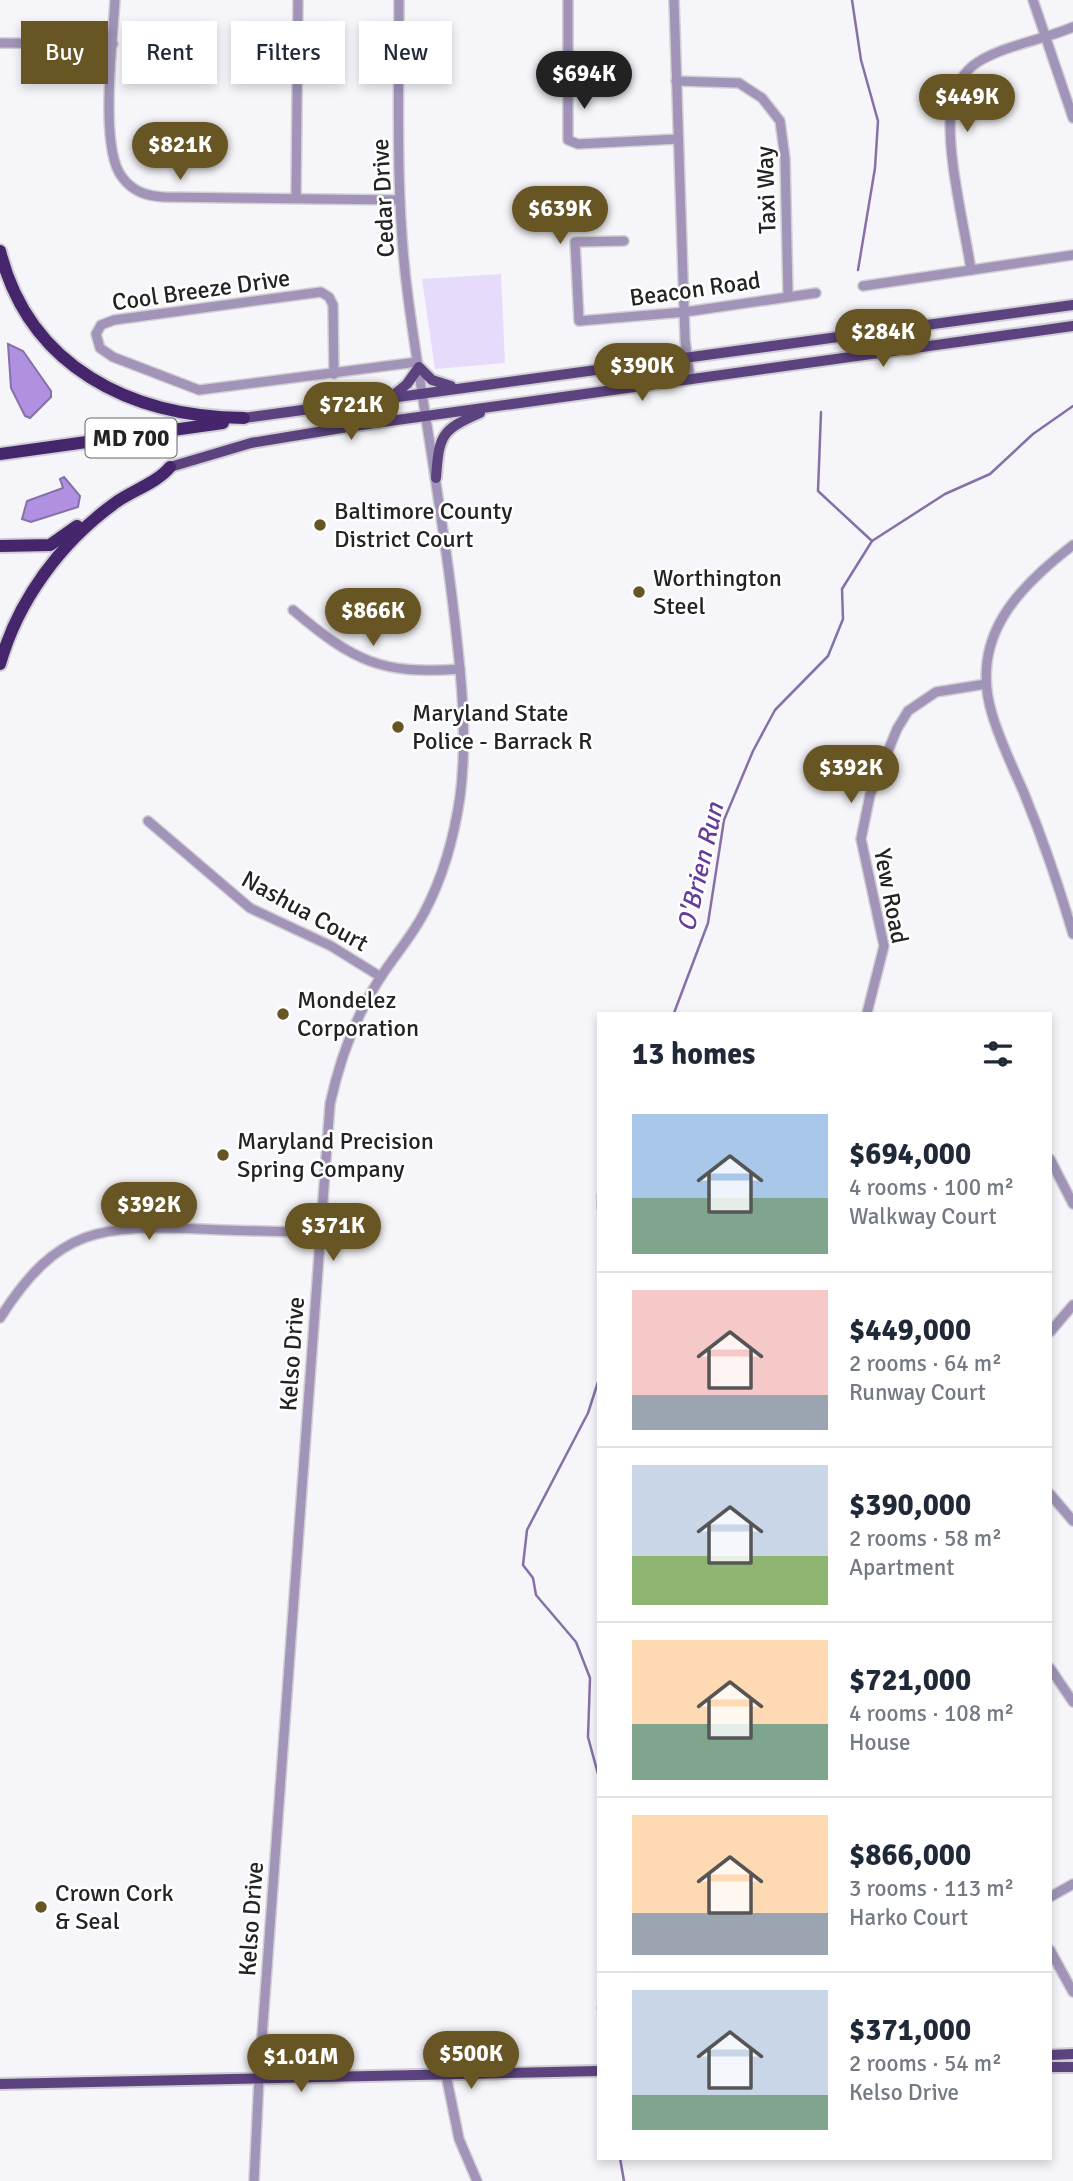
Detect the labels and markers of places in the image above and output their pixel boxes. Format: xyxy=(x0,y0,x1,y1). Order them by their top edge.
pin: $694K xyxy=(535,52,633,111)
pin: $449K xyxy=(918,74,1016,134)
pin: $821K xyxy=(131,122,229,182)
pin: $639K xyxy=(511,187,609,246)
pin: $284K xyxy=(834,310,932,369)
pin: $390K xyxy=(593,344,691,403)
pin: $721K xyxy=(302,382,400,442)
place label: Baltimore County District Court xyxy=(334,496,512,554)
marker: Baltimore County District Court xyxy=(312,517,328,533)
place label: Worthington Steel xyxy=(653,563,782,621)
marker: Worthington Steel xyxy=(631,584,647,600)
pin: $866K xyxy=(324,588,422,648)
place label: Maryland State Police - Barrack R xyxy=(412,698,592,756)
marker: Maryland State Police - Barrack R xyxy=(390,719,406,735)
pin: $392K xyxy=(802,746,900,805)
place label: Mondelez Corporation xyxy=(297,985,419,1043)
marker: Mondelez Corporation xyxy=(275,1006,291,1022)
place label: Maryland Precision Spring Company xyxy=(237,1126,434,1184)
marker: Maryland Precision Spring Company xyxy=(215,1147,231,1163)
pin: $392K xyxy=(100,1182,198,1242)
pin: $371K xyxy=(284,1204,382,1263)
place label: Crown Cork & Seal xyxy=(55,1878,174,1936)
marker: Crown Cork & Seal xyxy=(33,1899,49,1915)
pin: $500K xyxy=(422,2032,520,2091)
pin: $1.01M xyxy=(244,2035,358,2094)

